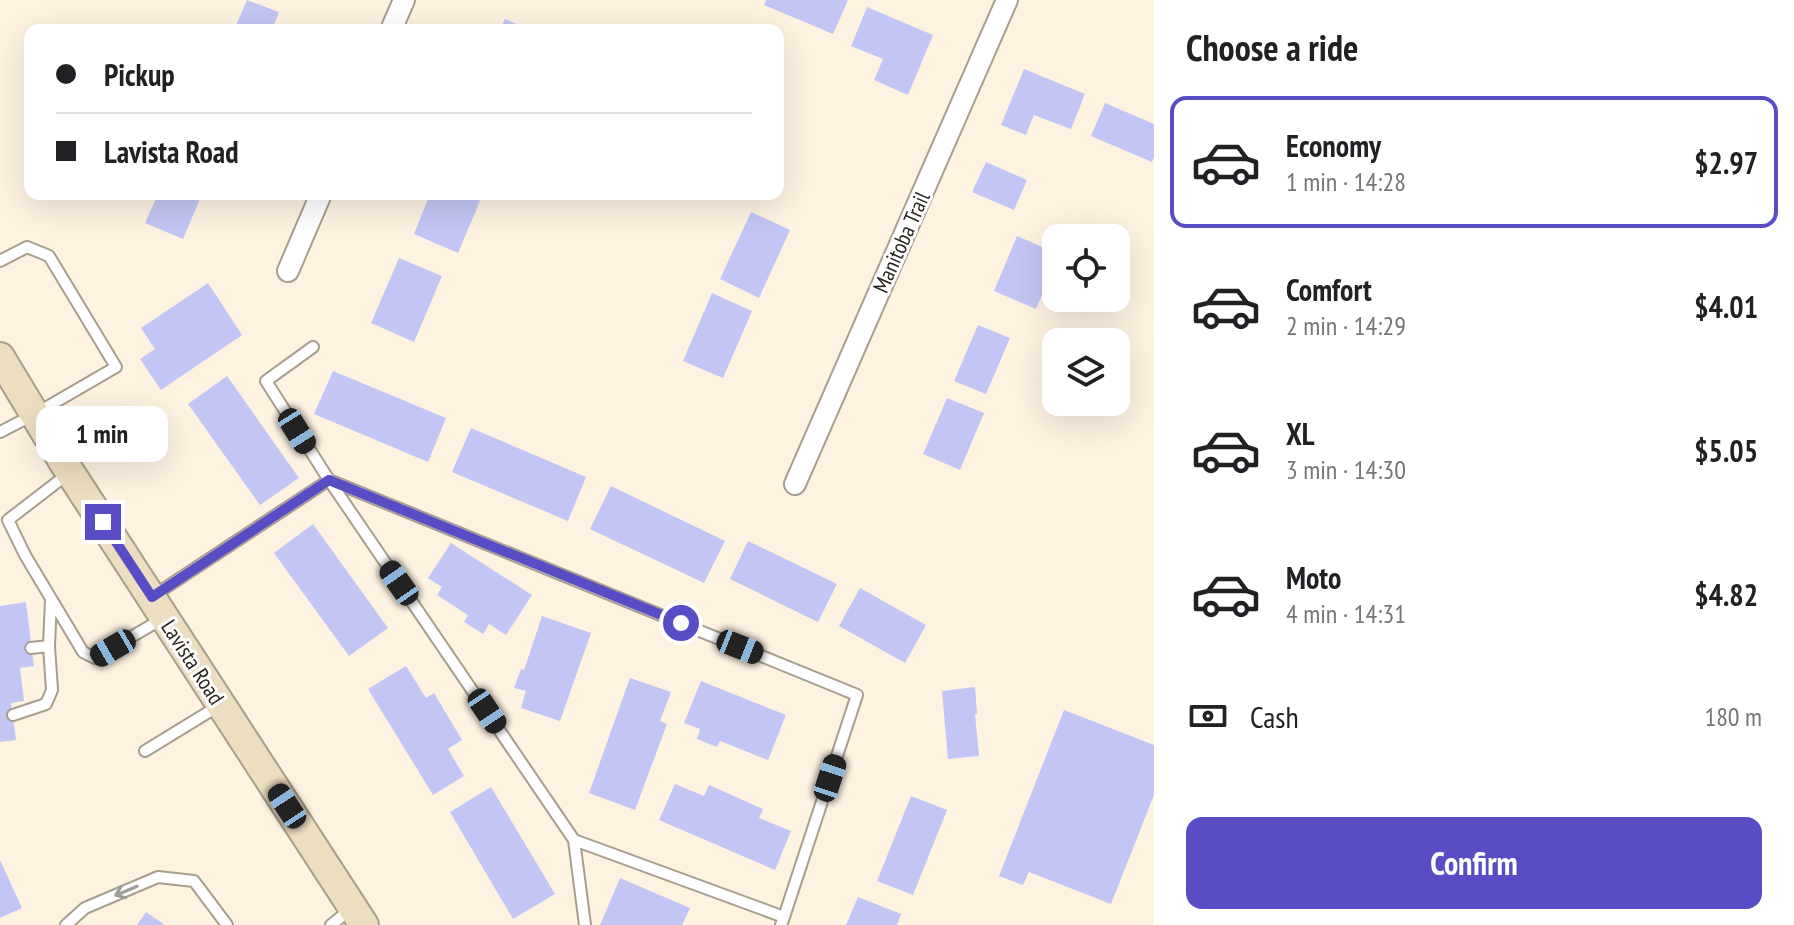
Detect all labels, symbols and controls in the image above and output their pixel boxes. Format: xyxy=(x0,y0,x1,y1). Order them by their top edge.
text: Choose a ride xyxy=(1186,24,1358,71)
text: Pickup xyxy=(104,55,175,94)
icon: car xyxy=(1190,126,1262,198)
text: Economy xyxy=(1286,126,1381,165)
text: Lavista Road xyxy=(104,132,239,171)
text: $2.97 xyxy=(1694,143,1758,182)
text: 1 min · 14:28 xyxy=(1286,165,1406,198)
street label: Manitoba Trail xyxy=(866,186,936,297)
map controls xyxy=(1042,224,1130,416)
button: locate xyxy=(1042,224,1130,312)
icon: car xyxy=(1190,270,1262,342)
text: Comfort xyxy=(1286,270,1372,309)
text: $4.01 xyxy=(1694,287,1758,326)
text: 2 min · 14:29 xyxy=(1286,309,1406,342)
button: layers xyxy=(1042,328,1130,416)
car xyxy=(274,404,320,458)
callout: 1 min xyxy=(37,406,169,462)
icon: car xyxy=(1190,414,1262,486)
text: XL xyxy=(1286,414,1315,453)
text: 1 min xyxy=(76,417,128,450)
text: $5.05 xyxy=(1694,431,1758,470)
text: 3 min · 14:30 xyxy=(1286,453,1406,486)
route end xyxy=(85,504,121,540)
car xyxy=(375,556,423,610)
icon: car xyxy=(1190,558,1262,630)
text: Moto xyxy=(1286,558,1341,597)
text: $4.82 xyxy=(1694,575,1758,614)
text: 4 min · 14:31 xyxy=(1286,597,1406,630)
route start xyxy=(663,605,699,641)
street label: Lavista Road xyxy=(155,614,231,710)
car xyxy=(86,626,140,670)
car xyxy=(713,627,767,667)
car xyxy=(464,684,510,738)
icon: cash xyxy=(1186,694,1230,738)
text: Cash xyxy=(1250,697,1299,736)
text: 180 m xyxy=(1704,700,1762,733)
car xyxy=(811,751,849,805)
car xyxy=(264,779,310,833)
button: Confirm xyxy=(1186,817,1762,909)
one-way arrow xyxy=(115,885,139,899)

